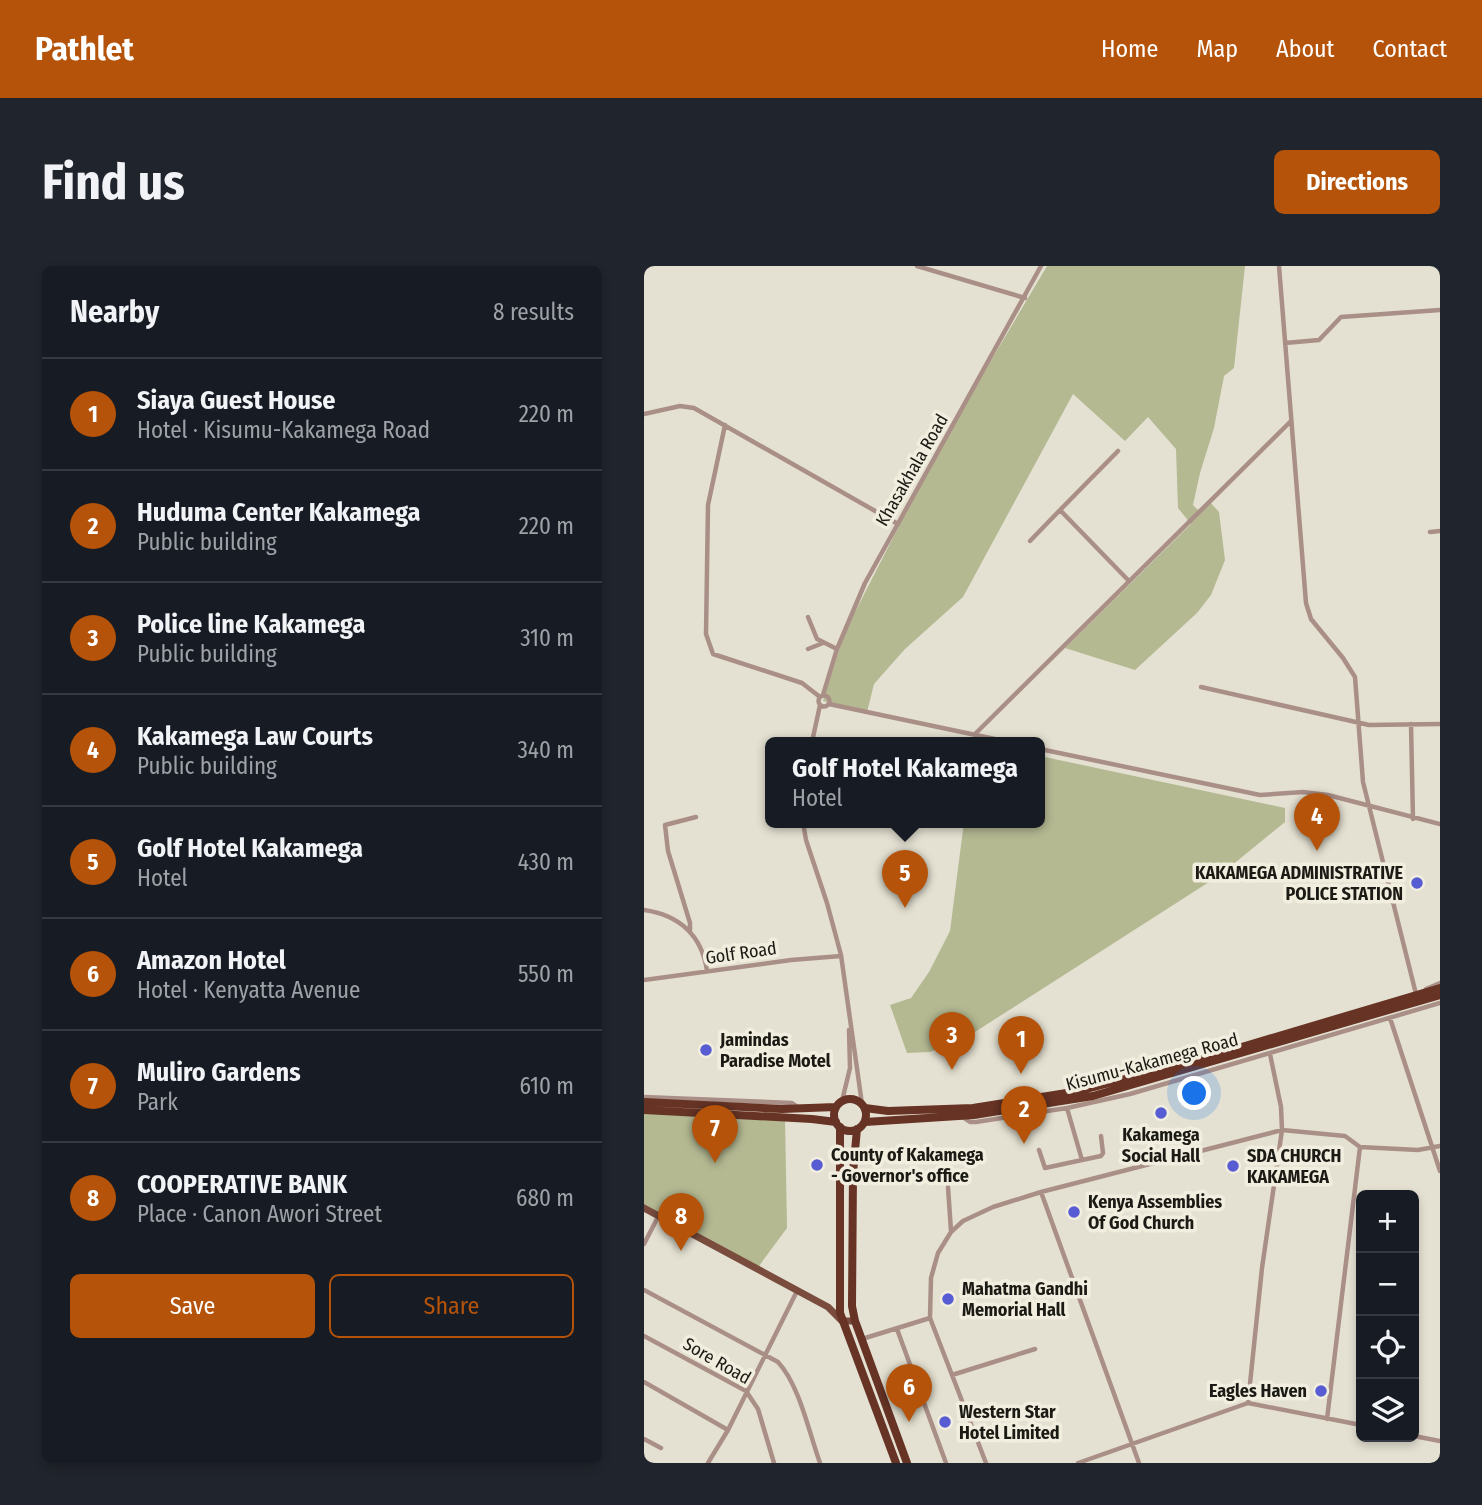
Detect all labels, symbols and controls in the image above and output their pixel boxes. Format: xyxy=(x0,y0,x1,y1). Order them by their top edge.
text: Pathlet xyxy=(35,29,134,69)
text: Home xyxy=(1101,35,1158,63)
text: Map xyxy=(1196,35,1238,63)
text: About xyxy=(1276,35,1334,63)
text: Contact xyxy=(1372,35,1447,63)
button: Directions xyxy=(1274,150,1440,214)
text: Find us xyxy=(42,153,185,212)
text: Nearby xyxy=(70,294,159,330)
text: 8 results xyxy=(493,298,574,326)
text: Siaya Guest House xyxy=(137,385,336,416)
text: 1 xyxy=(88,400,98,428)
text: 220 m xyxy=(519,400,574,428)
street label: Khasakhala Road xyxy=(871,410,953,530)
text: Hotel · Kisumu-Kakamega Road xyxy=(137,416,430,444)
text: Huduma Center Kakamega xyxy=(137,497,421,528)
text: 2 xyxy=(88,512,98,540)
text: 220 m xyxy=(519,512,574,540)
text: Public building xyxy=(137,528,277,556)
text: Police line Kakamega xyxy=(137,609,365,640)
text: 3 xyxy=(88,624,98,652)
text: 310 m xyxy=(520,624,574,652)
text: Public building xyxy=(137,640,277,668)
text: Kakamega Law Courts xyxy=(137,721,373,752)
text: 4 xyxy=(87,736,99,764)
text: 340 m xyxy=(518,736,574,764)
popup xyxy=(765,737,1045,828)
text: Public building xyxy=(137,752,277,780)
text: Golf Hotel Kakamega xyxy=(792,753,1018,784)
text: Hotel xyxy=(792,784,843,812)
pin: 4 xyxy=(1294,793,1340,851)
text: Golf Hotel Kakamega xyxy=(137,833,363,864)
text: 5 xyxy=(87,848,99,876)
text: 430 m xyxy=(518,848,574,876)
pin: 5 xyxy=(882,850,928,908)
place label: KAKAMEGA ADMINISTRATIVE POLICE STATION xyxy=(1195,862,1403,905)
text: Hotel xyxy=(137,864,188,892)
marker: KAKAMEGA ADMINISTRATIVE POLICE STATION xyxy=(1409,875,1425,891)
street label: Golf Road xyxy=(704,937,778,969)
text: Amazon Hotel xyxy=(137,945,286,976)
text: 6 xyxy=(87,960,99,988)
text: 550 m xyxy=(518,960,574,988)
text: Hotel · Kenyatta Avenue xyxy=(137,976,360,1004)
pin: 3 xyxy=(929,1012,975,1070)
pin: 1 xyxy=(998,1016,1044,1074)
street label: Kisumu-Kakamega Road xyxy=(1063,1028,1241,1096)
place label: Jamindas Paradise Motel xyxy=(719,1029,831,1072)
marker: Jamindas Paradise Motel xyxy=(698,1042,714,1058)
text: Muliro Gardens xyxy=(137,1057,301,1088)
text: 7 xyxy=(88,1072,98,1100)
text: 610 m xyxy=(520,1072,574,1100)
your location xyxy=(1177,1076,1211,1110)
pin: 2 xyxy=(1001,1086,1047,1144)
text: Park xyxy=(137,1088,178,1116)
pin: 7 xyxy=(692,1105,738,1163)
marker: Kakamega Social Hall xyxy=(1153,1105,1169,1121)
place label: Kakamega Social Hall xyxy=(1122,1124,1200,1167)
place label: County of Kakamega - Governor's office xyxy=(831,1144,984,1187)
place label: SDA CHURCH KAKAMEGA xyxy=(1247,1145,1341,1188)
marker: County of Kakamega - Governor's office xyxy=(809,1157,825,1173)
marker: SDA CHURCH KAKAMEGA xyxy=(1225,1158,1241,1174)
text: COOPERATIVE BANK xyxy=(137,1169,347,1200)
text: 8 xyxy=(87,1184,99,1212)
text: 680 m xyxy=(516,1184,574,1212)
map controls xyxy=(1356,1190,1419,1442)
button: + xyxy=(1356,1190,1419,1253)
place label: Kenya Assemblies Of God Church xyxy=(1088,1191,1222,1234)
pin: 8 xyxy=(658,1193,704,1251)
text: Place · Canon Awori Street xyxy=(137,1200,382,1228)
marker: Kenya Assemblies Of God Church xyxy=(1066,1204,1082,1220)
button: − xyxy=(1356,1253,1419,1316)
button: Save xyxy=(70,1274,315,1338)
button: Share xyxy=(329,1274,574,1338)
place label: Mahatma Gandhi Memorial Hall xyxy=(962,1278,1088,1321)
marker: Mahatma Gandhi Memorial Hall xyxy=(940,1291,956,1307)
button: locate xyxy=(1356,1316,1419,1379)
street label: Sore Road xyxy=(679,1333,755,1389)
pin: 6 xyxy=(886,1364,932,1422)
button: layers xyxy=(1356,1379,1419,1442)
place label: Eagles Haven xyxy=(1209,1380,1307,1402)
marker: Eagles Haven xyxy=(1313,1383,1329,1399)
place label: Western Star Hotel Limited xyxy=(959,1401,1060,1444)
marker: Western Star Hotel Limited xyxy=(937,1414,953,1430)

